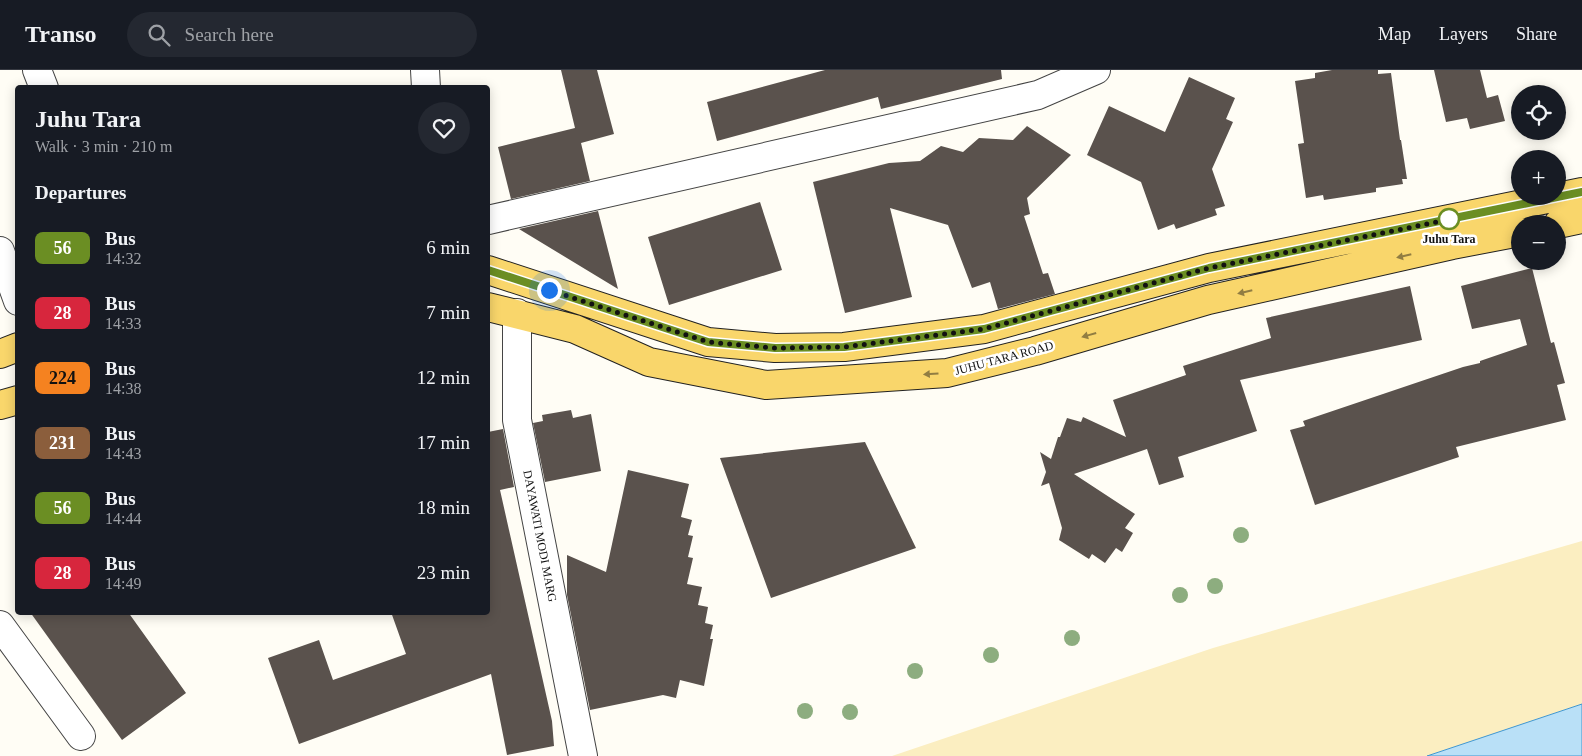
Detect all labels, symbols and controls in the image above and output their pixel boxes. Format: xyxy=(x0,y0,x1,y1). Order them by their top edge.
search box xyxy=(127,12,477,57)
text: Transo xyxy=(25,21,97,47)
icon: search xyxy=(145,21,173,49)
text: Search here xyxy=(185,24,274,45)
text: Map xyxy=(1378,24,1411,44)
text: Layers xyxy=(1439,24,1488,44)
text: Share xyxy=(1516,24,1557,44)
map controls xyxy=(1511,85,1566,270)
button: locate xyxy=(1511,85,1566,140)
button: heart xyxy=(418,102,470,154)
text: Juhu Tara xyxy=(35,106,141,132)
text: Walk · 3 min · 210 m xyxy=(35,138,172,155)
button: + xyxy=(1511,150,1566,205)
text: Departures xyxy=(35,182,126,203)
marker: Juhu Tara xyxy=(1438,208,1460,230)
button: − xyxy=(1511,215,1566,270)
text: Bus xyxy=(105,228,136,249)
place label: Juhu Tara xyxy=(1422,232,1476,246)
text: 6 min xyxy=(426,237,470,258)
text: 56 xyxy=(54,238,72,258)
text: 14:32 xyxy=(105,250,141,267)
one-way arrow xyxy=(1396,252,1411,260)
your location xyxy=(537,278,562,303)
one-way arrow xyxy=(1238,288,1253,296)
text: Bus xyxy=(105,293,136,314)
text: 7 min xyxy=(426,302,470,323)
text: 28 xyxy=(54,303,72,323)
text: 14:33 xyxy=(105,315,141,332)
one-way arrow xyxy=(1081,331,1096,339)
street label: JUHU TARA ROAD xyxy=(953,338,1055,378)
text: Bus xyxy=(105,358,136,379)
text: 12 min xyxy=(417,367,470,388)
text: 224 xyxy=(49,368,76,388)
one-way arrow xyxy=(923,371,939,379)
text: 14:38 xyxy=(105,380,141,397)
text: Bus xyxy=(105,423,136,444)
text: 17 min xyxy=(417,432,470,453)
text: 231 xyxy=(49,433,76,453)
text: 14:43 xyxy=(105,445,141,462)
street label: DAYAWATI MODI MARG xyxy=(520,469,560,603)
text: Bus xyxy=(105,488,136,509)
text: 18 min xyxy=(417,497,470,518)
text: 56 xyxy=(54,498,72,518)
text: 14:44 xyxy=(105,510,141,527)
text: Bus xyxy=(105,553,136,574)
text: 23 min xyxy=(417,562,470,583)
text: 28 xyxy=(54,563,72,583)
text: 14:49 xyxy=(105,575,141,592)

